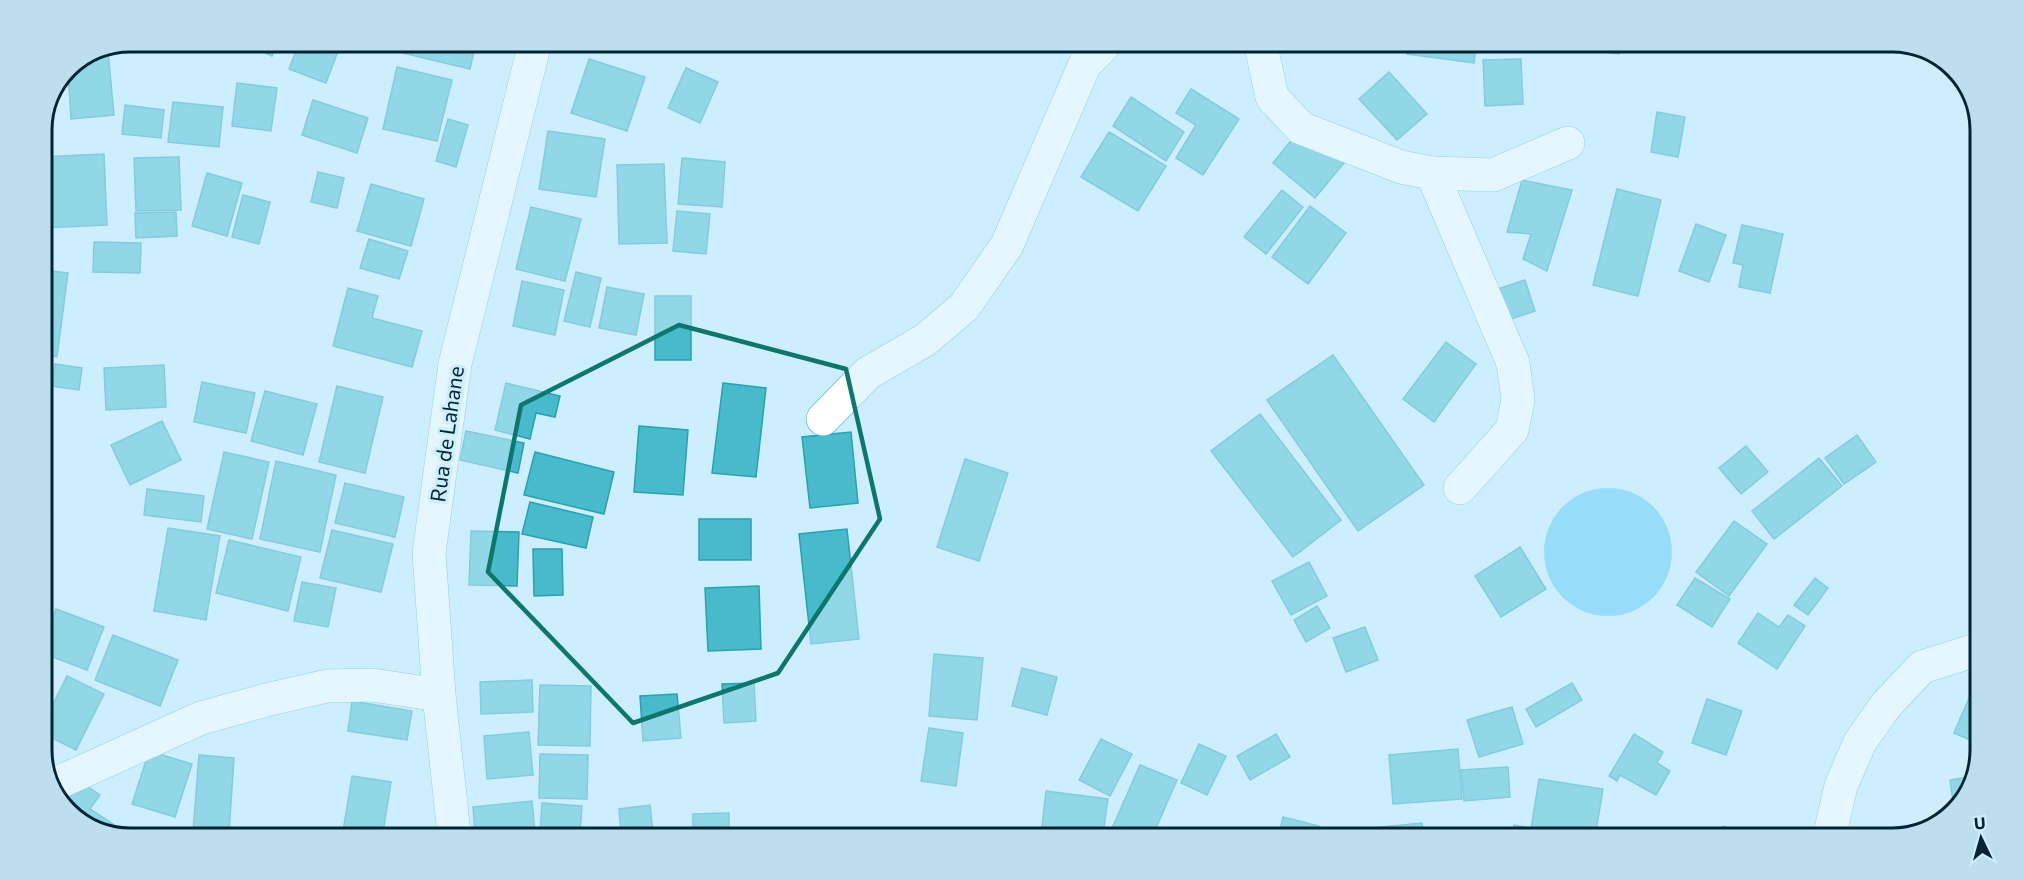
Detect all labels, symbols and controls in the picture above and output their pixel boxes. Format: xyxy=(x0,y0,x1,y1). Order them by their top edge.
street label: Rua de Lahane xyxy=(424,364,468,504)
north arrow xyxy=(1951,808,2011,868)
text: U xyxy=(1973,813,1986,833)

